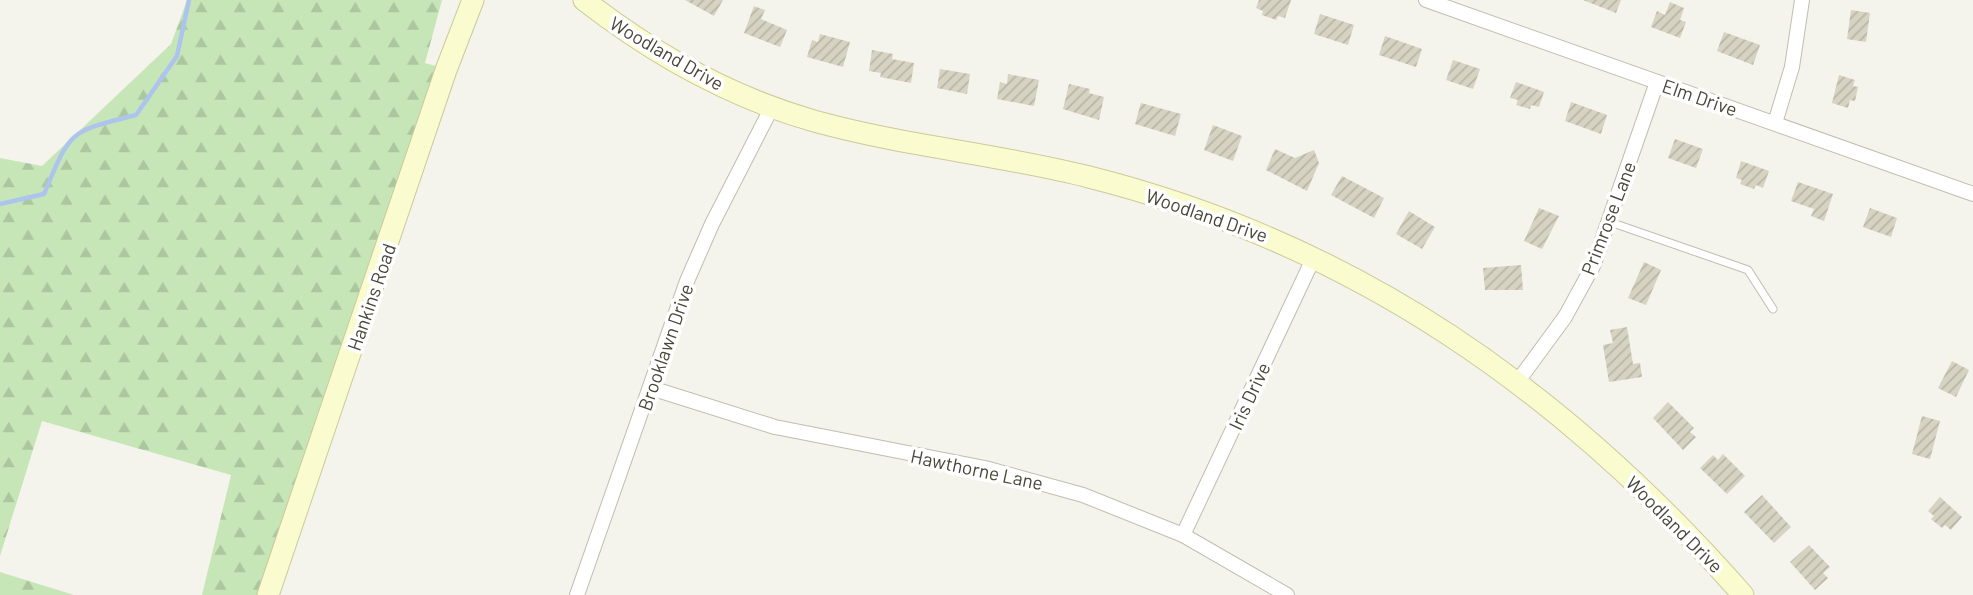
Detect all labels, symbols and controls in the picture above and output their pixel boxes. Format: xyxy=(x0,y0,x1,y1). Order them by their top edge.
street label: Woodland Drive xyxy=(606,11,728,95)
street label: Elm Drive xyxy=(1660,73,1740,121)
street label: Primrose Lane xyxy=(1576,158,1640,278)
street label: Woodland Drive xyxy=(1143,183,1271,247)
street label: Hankins Road xyxy=(342,240,400,354)
street label: Brooklawn Drive xyxy=(632,280,698,414)
street label: Iris Drive xyxy=(1223,359,1275,433)
street label: Hawthorne Lane xyxy=(909,444,1045,494)
street label: Woodland Drive xyxy=(1622,471,1728,577)

